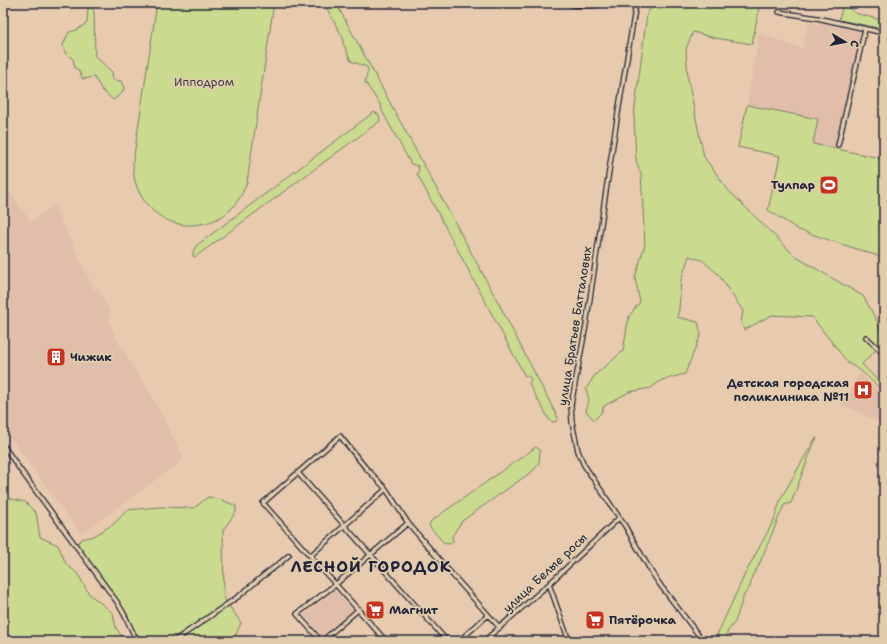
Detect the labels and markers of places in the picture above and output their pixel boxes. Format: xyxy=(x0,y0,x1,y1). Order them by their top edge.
sports icon: Тулпар xyxy=(818,174,840,196)
place label: Тулпар xyxy=(771,177,815,193)
building icon: Чижик xyxy=(45,346,67,368)
place label: Чижик xyxy=(70,349,112,365)
place label: Детская городская поликлиника №11 xyxy=(727,375,849,405)
hospital icon: Детская городская поликлиника №11 xyxy=(852,379,874,401)
supermarket icon: Магнит xyxy=(364,599,386,621)
place label: Магнит xyxy=(389,602,439,618)
supermarket icon: Пятёрочка xyxy=(584,609,606,631)
place label: Пятёрочка xyxy=(609,612,677,628)

